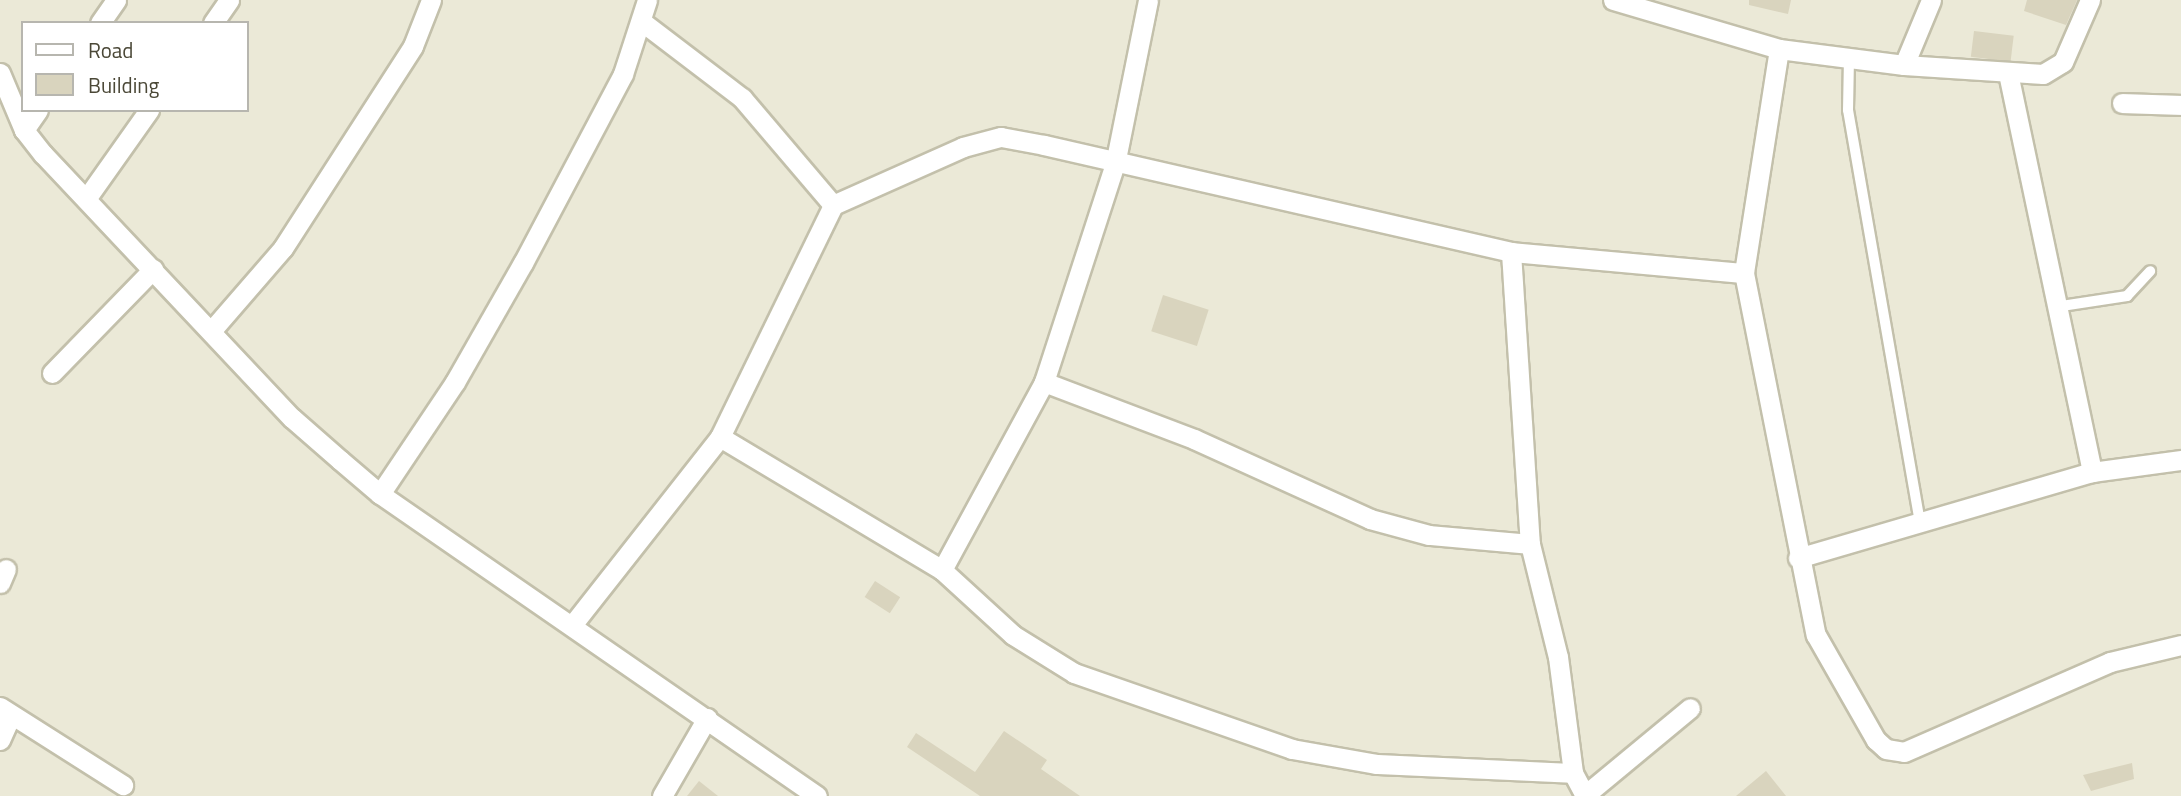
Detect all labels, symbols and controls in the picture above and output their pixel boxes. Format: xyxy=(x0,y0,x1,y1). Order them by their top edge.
legend xyxy=(21,21,248,112)
text: Road xyxy=(88,34,133,66)
text: Building xyxy=(88,69,159,101)

